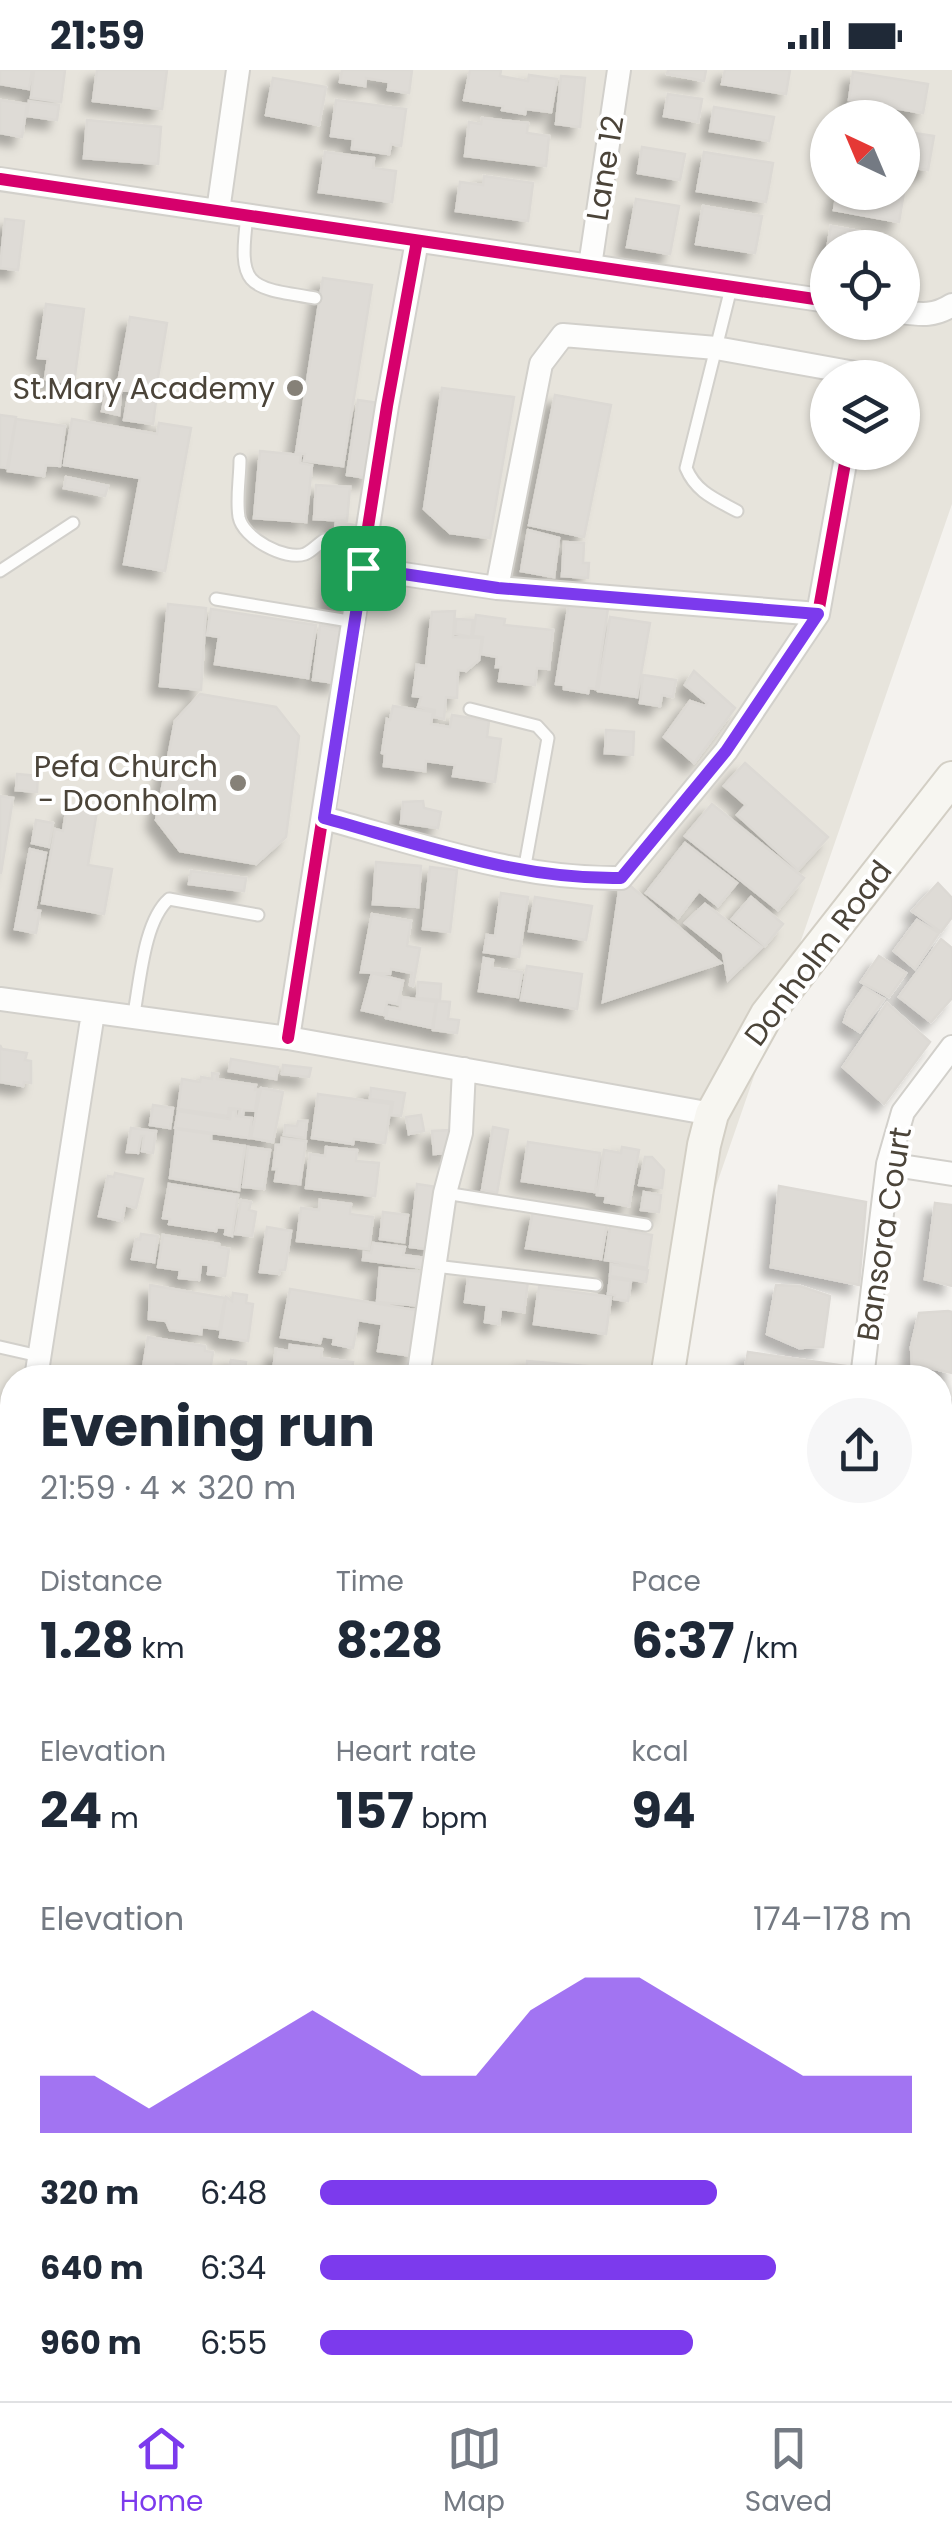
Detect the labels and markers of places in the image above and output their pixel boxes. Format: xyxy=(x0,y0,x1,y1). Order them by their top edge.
place label: St.Mary Academy xyxy=(13,367,275,410)
marker: St.Mary Academy xyxy=(284,377,306,399)
pin xyxy=(321,526,406,611)
place label: Pefa Church - Doonholm xyxy=(34,745,218,822)
marker: Pefa Church - Doonholm xyxy=(227,772,249,794)

